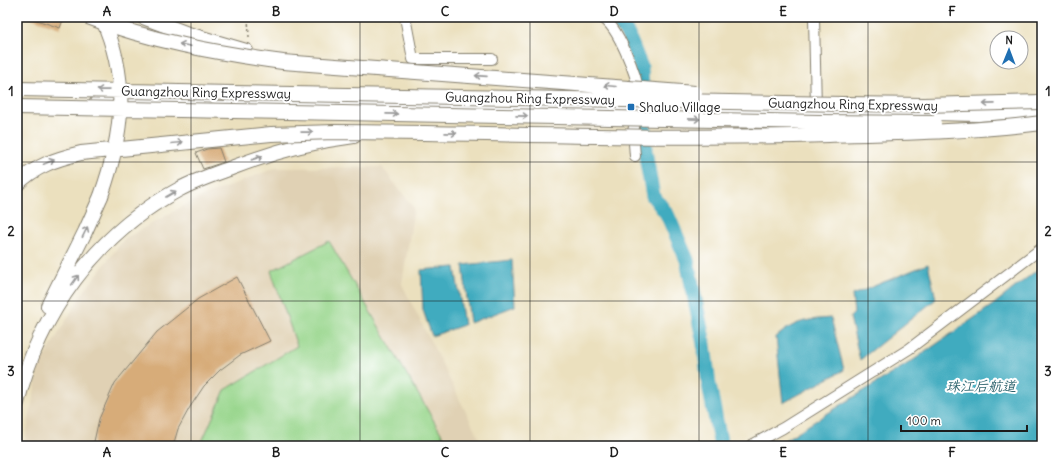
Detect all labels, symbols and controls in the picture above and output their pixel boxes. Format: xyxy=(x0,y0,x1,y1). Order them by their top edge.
text: A xyxy=(103,3,112,20)
text: B xyxy=(272,3,281,20)
text: C xyxy=(441,3,450,20)
text: D xyxy=(609,3,619,20)
text: E xyxy=(779,3,787,20)
text: F xyxy=(948,3,956,20)
north arrow xyxy=(989,30,1029,70)
text: N xyxy=(1005,33,1013,47)
one-way arrow xyxy=(178,40,191,48)
one-way arrow xyxy=(475,72,488,80)
one-way arrow xyxy=(604,82,617,90)
text: 1 xyxy=(8,83,14,100)
street label: Guangzhou Ring Expressway xyxy=(121,83,291,102)
text: 1 xyxy=(1045,83,1051,100)
one-way arrow xyxy=(97,86,110,94)
street label: Guangzhou Ring Expressway xyxy=(445,89,615,108)
street label: Guangzhou Ring Expressway xyxy=(768,95,938,114)
place label: Shaluo Village xyxy=(639,99,720,116)
one-way arrow xyxy=(983,100,996,108)
marker: Shaluo Village xyxy=(626,102,636,112)
one-way arrow xyxy=(385,110,398,118)
one-way arrow xyxy=(515,112,528,120)
one-way arrow xyxy=(687,116,700,123)
one-way arrow xyxy=(300,128,313,136)
one-way arrow xyxy=(444,129,457,137)
one-way arrow xyxy=(170,140,183,147)
one-way arrow xyxy=(250,154,262,162)
one-way arrow xyxy=(43,158,55,166)
one-way arrow xyxy=(165,189,177,197)
text: 2 xyxy=(7,223,15,240)
text: 2 xyxy=(1044,223,1052,240)
one-way arrow xyxy=(82,226,89,238)
one-way arrow xyxy=(71,274,79,285)
text: 3 xyxy=(7,363,15,380)
text: 3 xyxy=(1044,363,1052,380)
water label: 珠江后航道 xyxy=(946,377,1017,395)
scale bar xyxy=(901,407,1027,433)
text: 100 m xyxy=(907,413,941,428)
text: A xyxy=(103,444,112,461)
text: B xyxy=(272,444,281,461)
text: C xyxy=(441,444,450,461)
text: D xyxy=(609,444,619,461)
text: E xyxy=(779,444,787,461)
text: F xyxy=(948,444,956,461)

